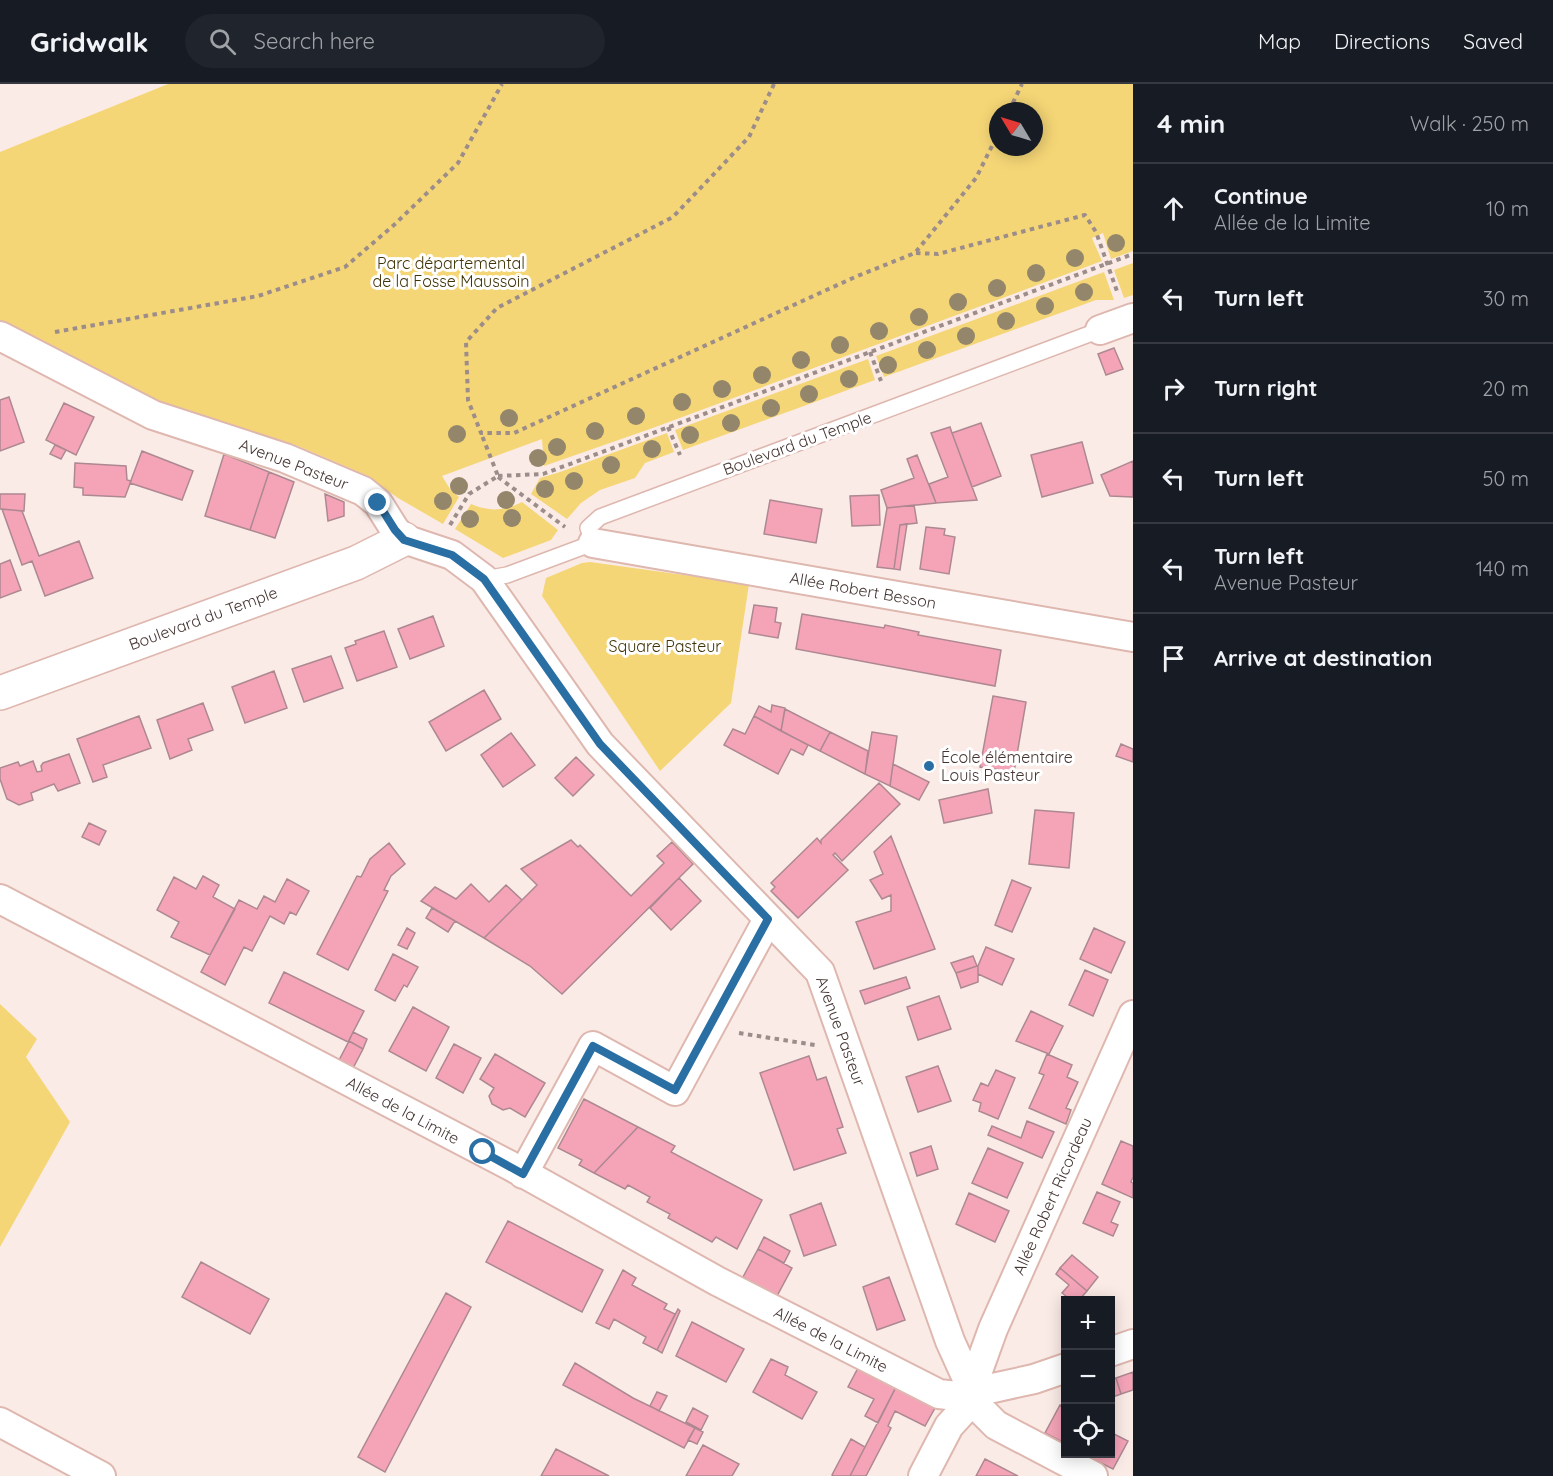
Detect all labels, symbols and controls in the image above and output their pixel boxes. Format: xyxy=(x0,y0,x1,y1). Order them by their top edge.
search box xyxy=(185,14,605,68)
text: Gridwalk xyxy=(30,24,149,59)
icon: search xyxy=(206,25,239,58)
text: Search here xyxy=(254,27,375,55)
text: Map xyxy=(1258,28,1301,54)
text: Directions xyxy=(1334,28,1430,54)
text: Saved xyxy=(1463,28,1523,54)
north arrow xyxy=(989,102,1043,156)
text: 4 min xyxy=(1157,107,1225,140)
text: Walk · 250 m xyxy=(1410,111,1529,136)
text: Continue xyxy=(1214,182,1308,210)
icon: ahead xyxy=(1157,192,1190,225)
text: 10 m xyxy=(1486,196,1529,221)
text: Allée de la Limite xyxy=(1214,210,1370,235)
park label: Parc départemental de la Fosse Maussoin xyxy=(373,253,529,291)
icon: left xyxy=(1157,282,1190,315)
text: Turn left xyxy=(1214,284,1304,312)
text: 30 m xyxy=(1483,286,1529,311)
icon: right xyxy=(1157,372,1190,405)
text: Turn right xyxy=(1214,374,1318,402)
text: 20 m xyxy=(1482,376,1529,401)
street label: Boulevard du Temple xyxy=(720,407,874,479)
street label: Avenue Pasteur xyxy=(237,434,351,494)
icon: left xyxy=(1157,462,1190,495)
text: Turn left xyxy=(1214,464,1304,492)
text: 50 m xyxy=(1483,466,1529,491)
route end xyxy=(364,489,390,515)
text: Turn left xyxy=(1214,542,1304,570)
icon: left xyxy=(1157,552,1190,585)
text: 140 m xyxy=(1476,556,1529,581)
street label: Allée Robert Besson xyxy=(788,567,938,613)
text: Avenue Pasteur xyxy=(1214,570,1358,595)
street label: Boulevard du Temple xyxy=(126,582,280,654)
park label: Square Pasteur xyxy=(608,636,722,656)
icon: arrive xyxy=(1157,642,1190,675)
text: Arrive at destination xyxy=(1214,644,1432,672)
place label: École élémentaire Louis Pasteur xyxy=(941,747,1073,785)
marker: École élémentaire Louis Pasteur xyxy=(922,759,936,773)
street label: Avenue Pasteur xyxy=(812,973,870,1089)
street label: Allée de la Limite xyxy=(343,1072,463,1148)
street label: Allée Robert Ricordeau xyxy=(1008,1114,1096,1278)
route start xyxy=(469,1138,495,1164)
map controls xyxy=(1061,1296,1115,1458)
button: + xyxy=(1061,1296,1115,1350)
street label: Allée de la Limite xyxy=(771,1302,891,1376)
button: − xyxy=(1061,1350,1115,1404)
button: locate xyxy=(1061,1404,1115,1458)

